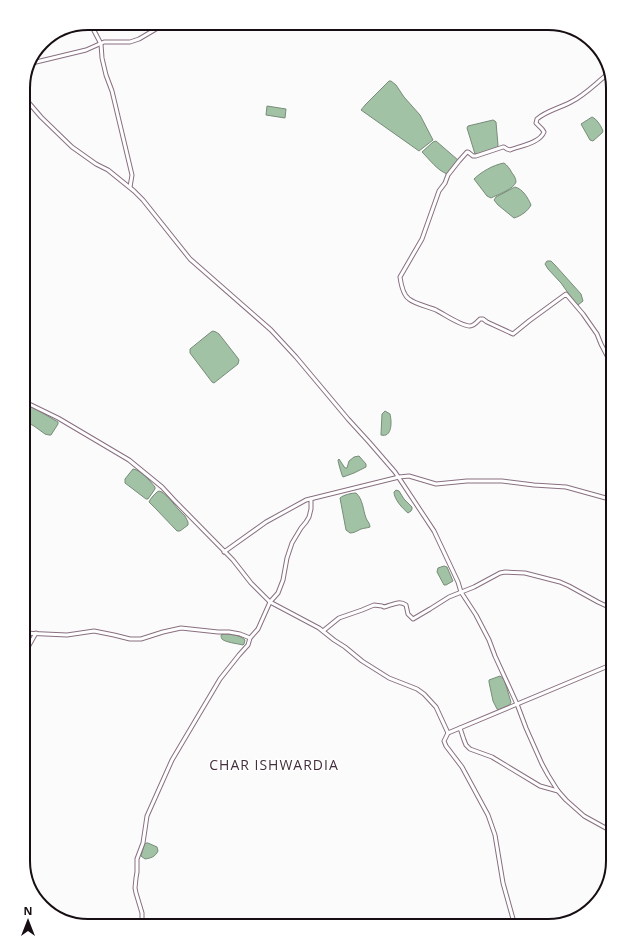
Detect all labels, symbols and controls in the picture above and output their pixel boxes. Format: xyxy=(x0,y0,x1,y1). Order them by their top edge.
district label: CHAR ISHWARDIA xyxy=(209,755,339,774)
north arrow xyxy=(8,901,48,941)
text: N xyxy=(24,903,32,918)

